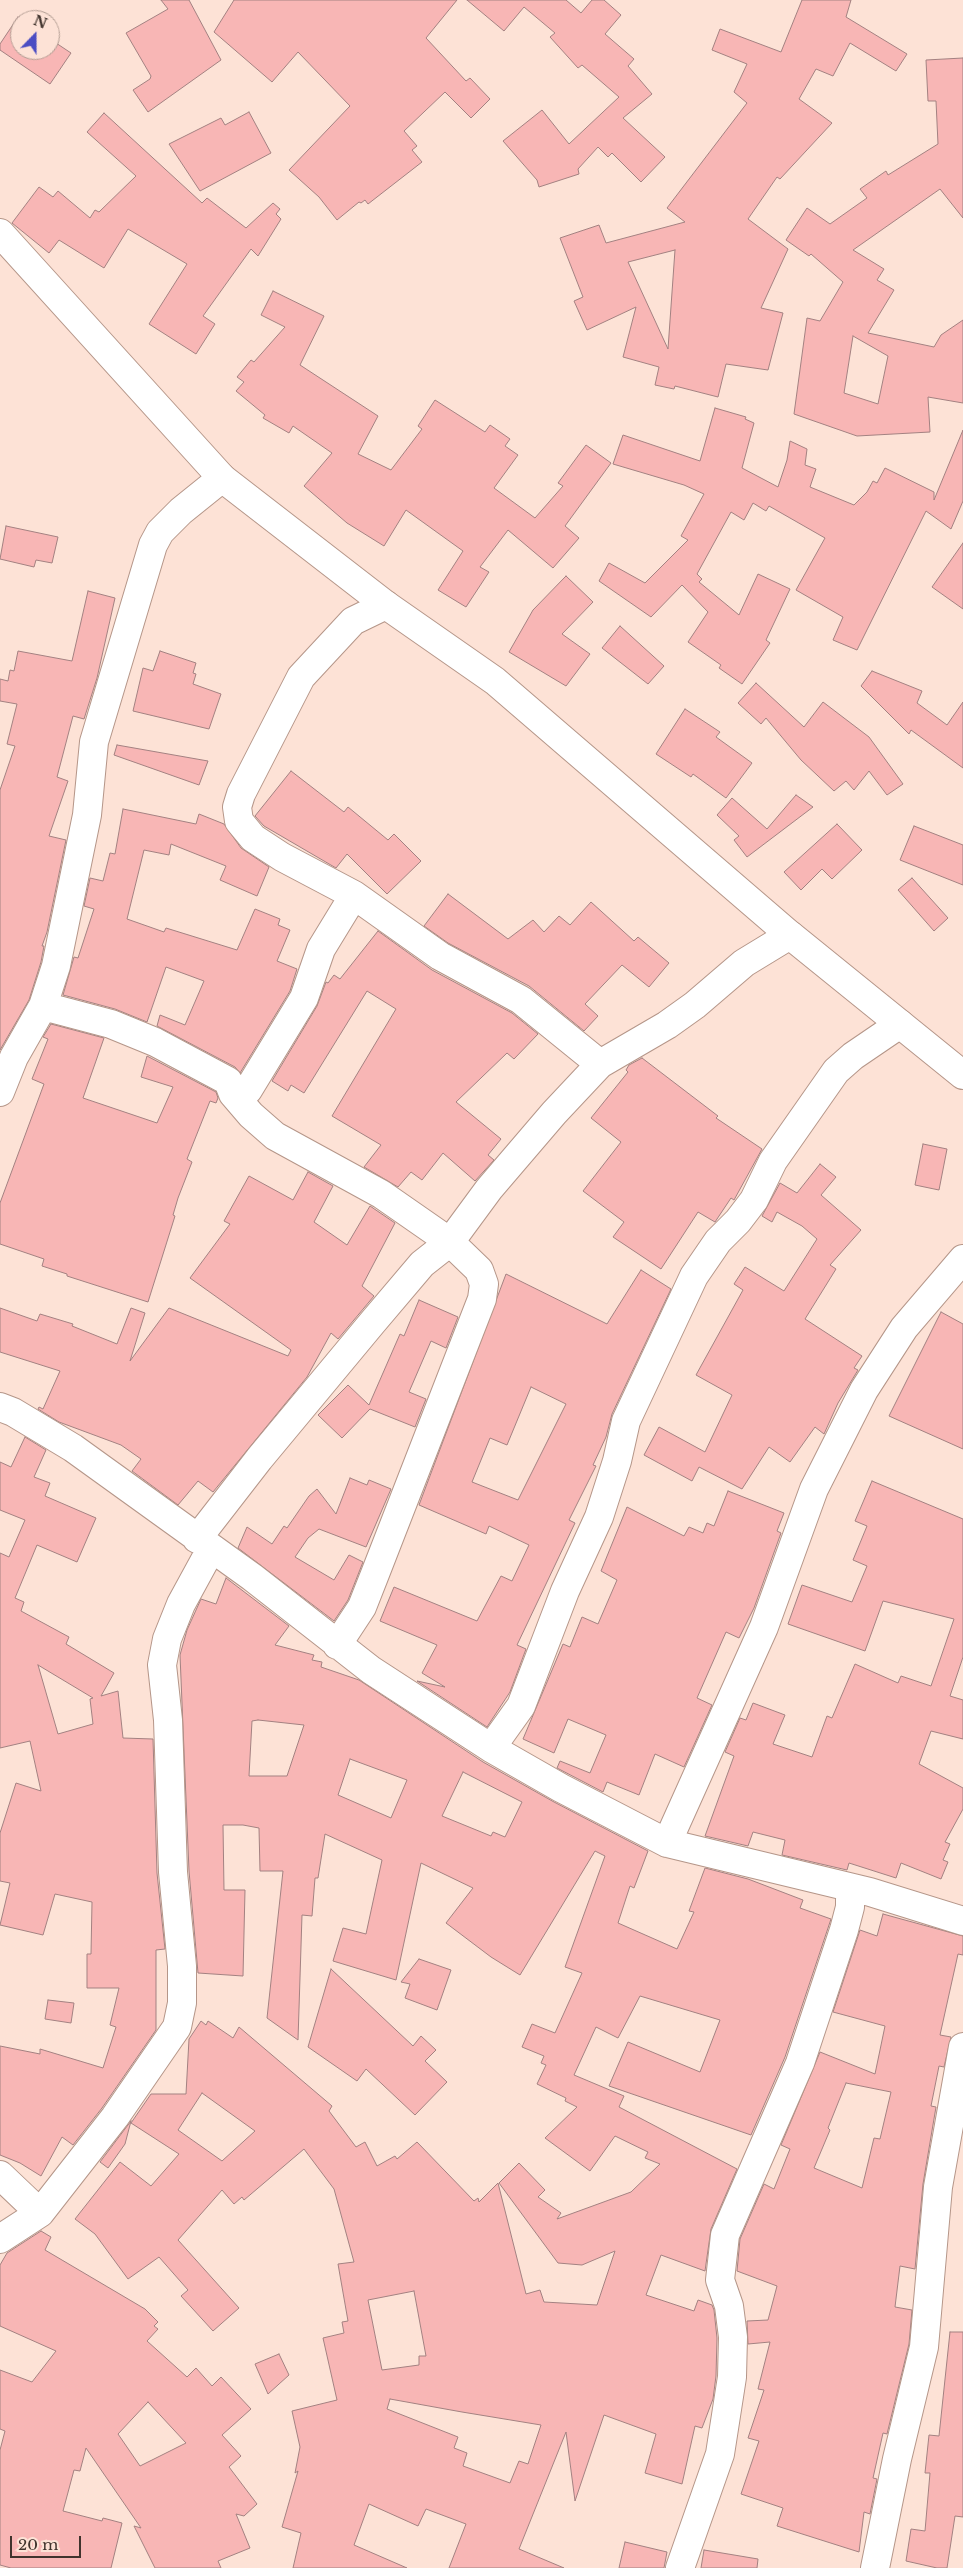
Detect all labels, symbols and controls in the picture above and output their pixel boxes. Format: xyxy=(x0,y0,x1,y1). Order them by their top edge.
north arrow xyxy=(10,10,60,60)
text: N xyxy=(31,11,50,33)
scale bar xyxy=(12,2526,84,2558)
text: 20 m xyxy=(18,2535,58,2554)

